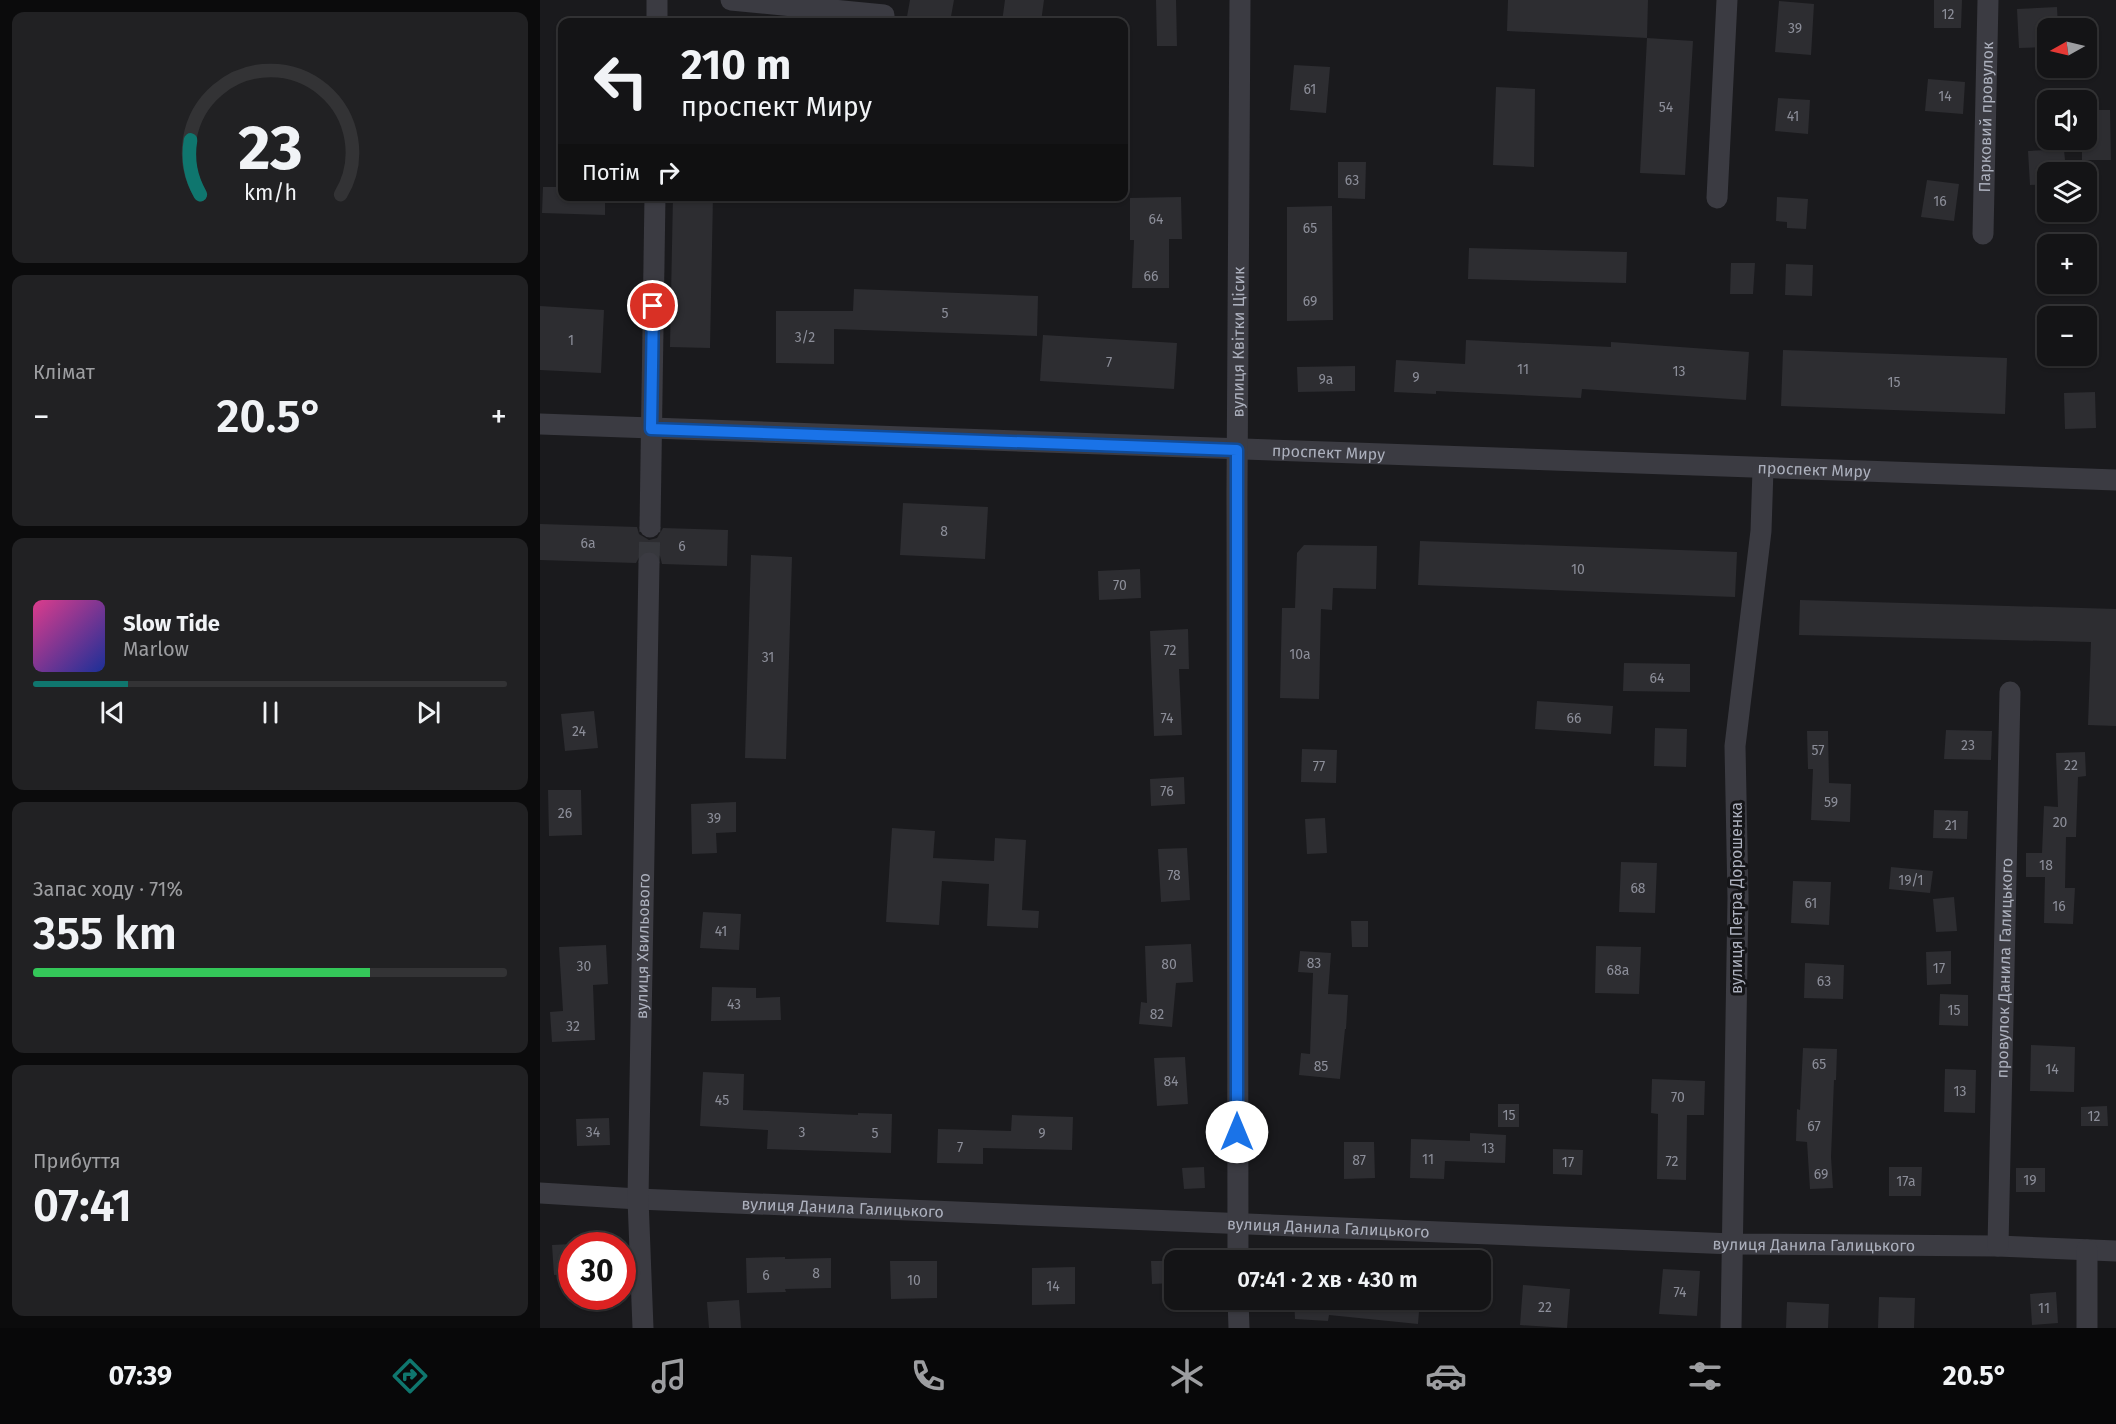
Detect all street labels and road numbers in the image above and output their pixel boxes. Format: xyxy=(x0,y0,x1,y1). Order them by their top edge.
street label: Парковий провулок xyxy=(1974,41,1997,193)
street label: вулиця Квітки Цісик xyxy=(1228,266,1248,418)
street label: проспект Миру xyxy=(1272,441,1386,464)
street label: проспект Миру xyxy=(1757,458,1871,481)
street label: вулиця Петра Дорошенка xyxy=(1727,802,1746,994)
street label: провулок Данила Галицького xyxy=(1992,857,2016,1079)
street label: вулиця Хвильового xyxy=(632,873,653,1019)
street label: вулиця Данила Галицького xyxy=(741,1194,944,1221)
street label: вулиця Данила Галицького xyxy=(1227,1214,1430,1241)
street label: вулиця Данила Галицького xyxy=(1712,1234,1915,1255)

